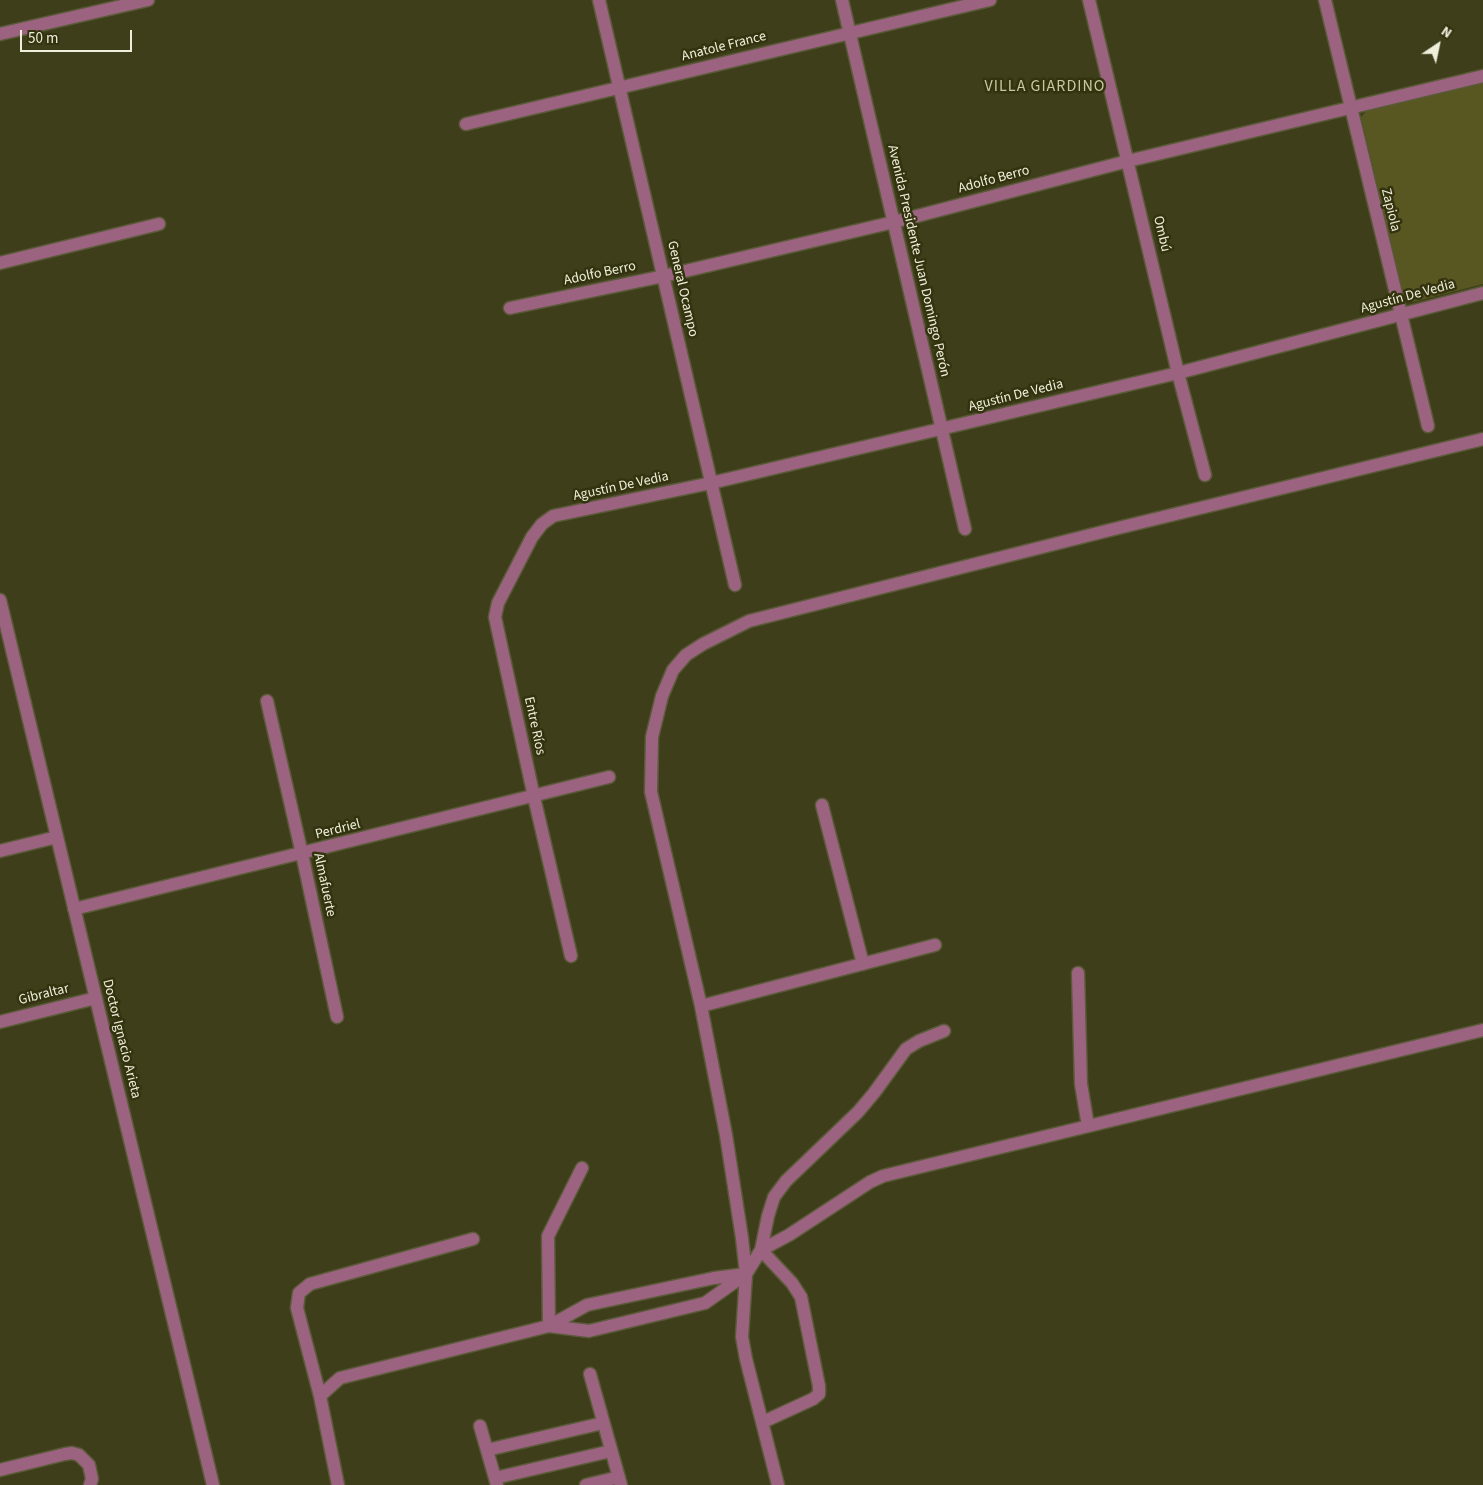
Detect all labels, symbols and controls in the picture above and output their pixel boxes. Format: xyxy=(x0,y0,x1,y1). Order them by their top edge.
scale bar xyxy=(22,20,135,52)
north arrow xyxy=(1413,20,1463,70)
text: N xyxy=(1437,22,1456,43)
text: 50 m xyxy=(28,28,58,49)
street label: Anatole France xyxy=(680,28,768,66)
district label: VILLA GIARDINO xyxy=(983,77,1107,97)
street label: Avenida Presidente Juan Domingo Perón xyxy=(883,143,953,379)
street label: Adolfo Berro xyxy=(956,162,1032,198)
street label: Zapiola xyxy=(1377,187,1403,233)
street label: Ombú xyxy=(1149,214,1173,254)
street label: General Ocampo xyxy=(663,240,701,338)
street label: Adolfo Berro xyxy=(562,258,638,290)
street label: Agustín De Vedia xyxy=(1359,276,1457,318)
street label: Agustín De Vedia xyxy=(967,376,1065,416)
street label: Agustín De Vedia xyxy=(572,469,670,505)
street label: Entre Ríos xyxy=(520,695,548,757)
street label: Perdriel xyxy=(314,816,362,844)
street label: Almafuerte xyxy=(309,852,339,918)
street label: Doctor Ignacio Arieta xyxy=(98,978,144,1100)
street label: Gibraltar xyxy=(17,981,71,1009)

